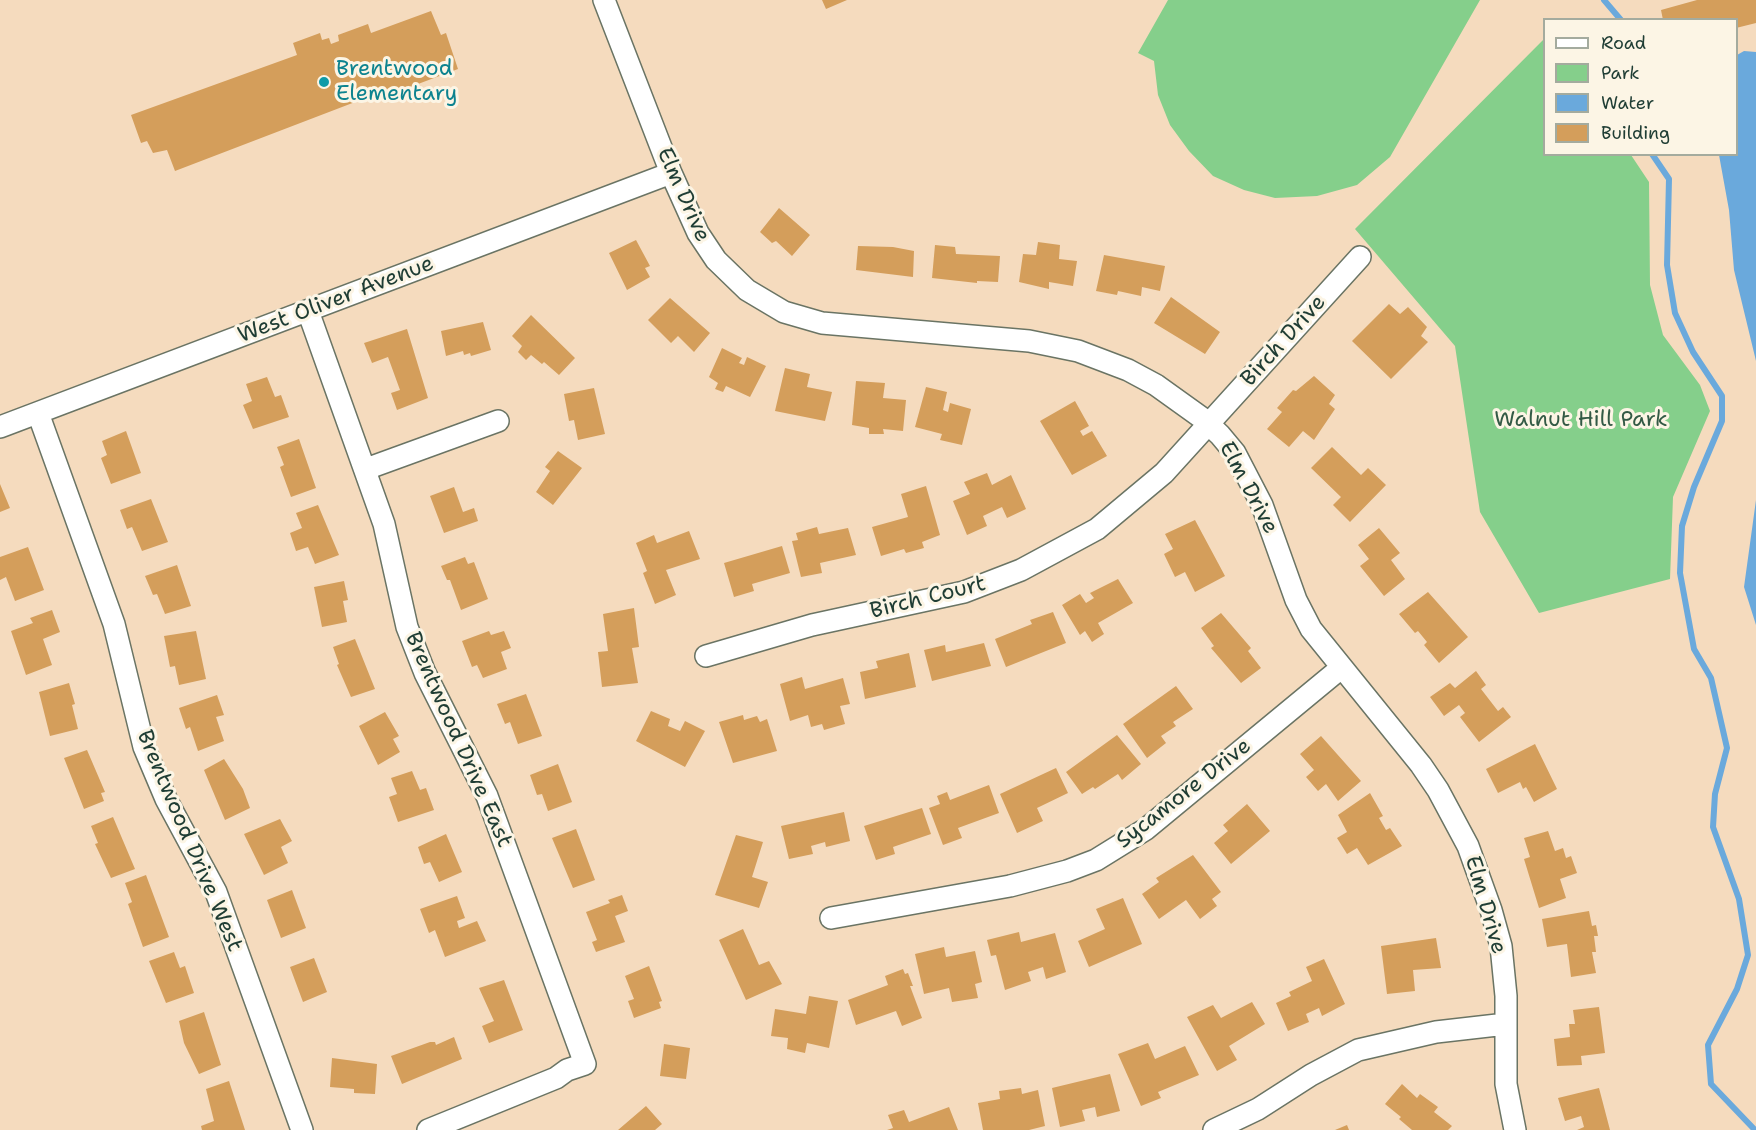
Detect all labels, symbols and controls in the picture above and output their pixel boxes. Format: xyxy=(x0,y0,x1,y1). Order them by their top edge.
legend xyxy=(1543,18,1738,156)
text: Road xyxy=(1601,31,1646,55)
place label: Brentwood Elementary xyxy=(336,56,457,107)
text: Park xyxy=(1601,61,1640,85)
marker: Brentwood Elementary xyxy=(317,75,331,89)
text: Water xyxy=(1601,91,1654,115)
text: Building xyxy=(1601,121,1670,145)
street label: Elm Drive xyxy=(651,144,715,246)
street label: West Oliver Avenue xyxy=(234,250,438,350)
street label: Birch Drive xyxy=(1236,290,1332,392)
park label: Walnut Hill Park xyxy=(1494,407,1668,433)
street label: Elm Drive xyxy=(1213,437,1283,539)
street label: Birch Court xyxy=(867,571,989,625)
street label: Brentwood Drive East xyxy=(399,628,517,852)
street label: Brentwood Drive West xyxy=(130,726,248,956)
street label: Sycamore Drive xyxy=(1111,733,1257,855)
street label: Elm Drive xyxy=(1458,853,1512,957)

